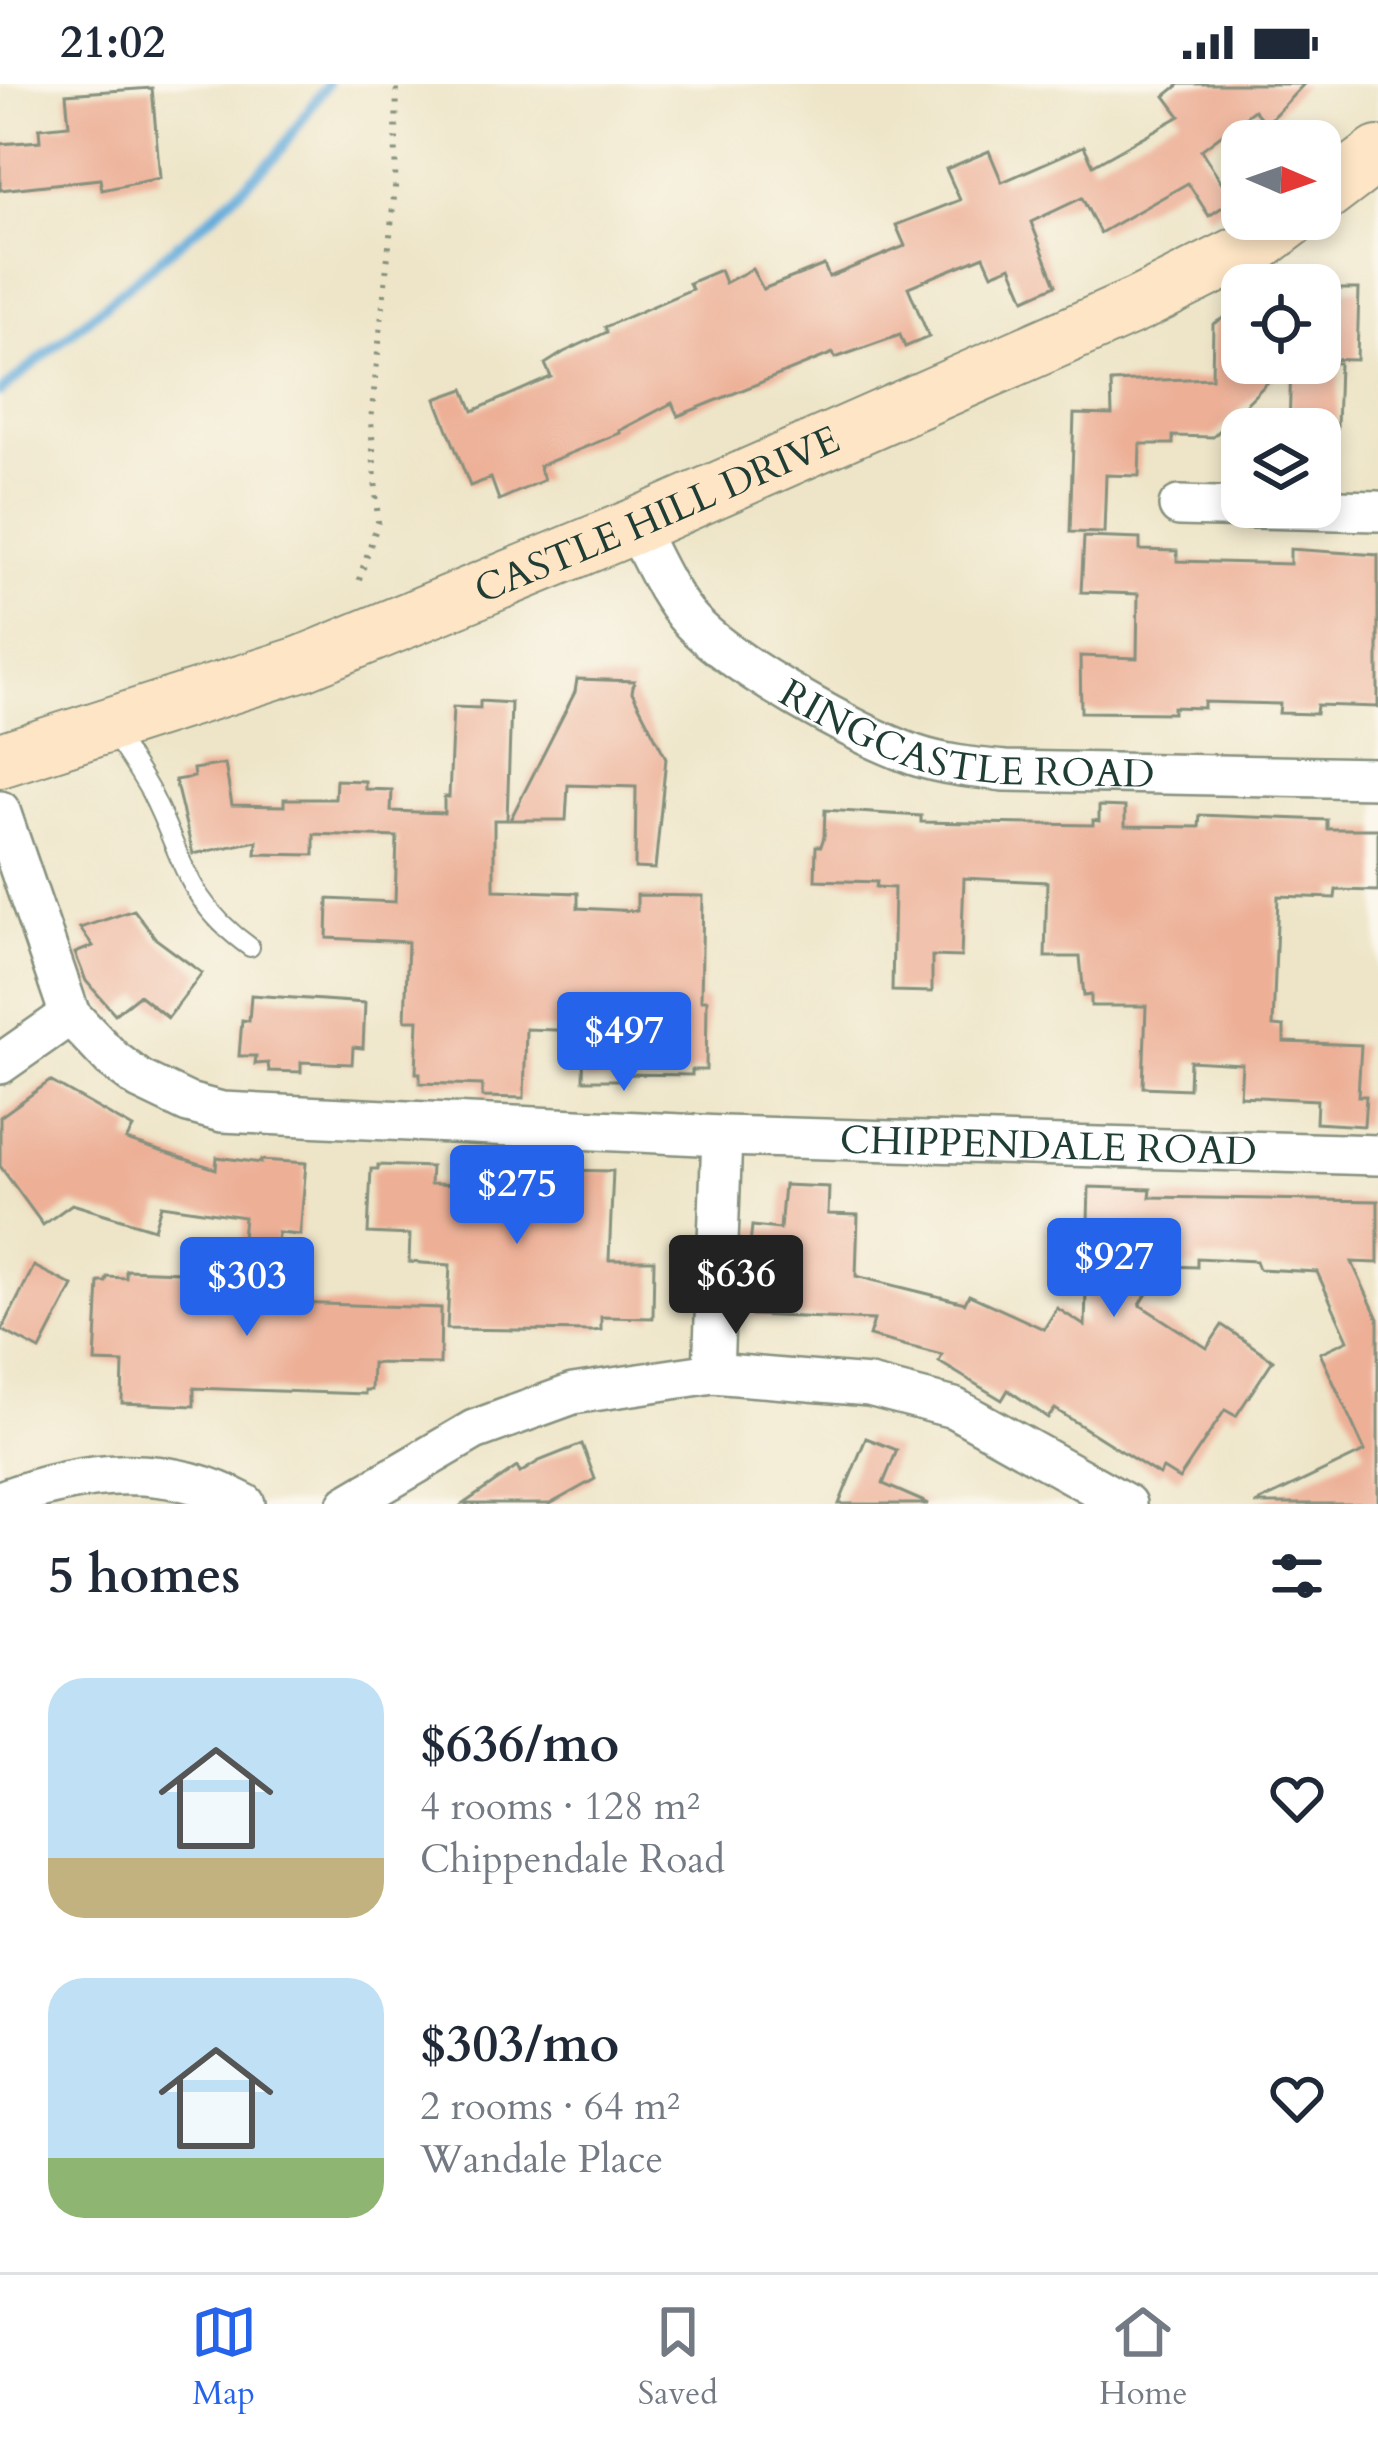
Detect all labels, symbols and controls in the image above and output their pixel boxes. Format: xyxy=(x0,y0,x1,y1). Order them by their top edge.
text: 21:02 xyxy=(60,12,165,73)
north arrow xyxy=(1221,120,1341,240)
map controls xyxy=(1221,120,1341,528)
button: locate xyxy=(1221,264,1341,384)
button: layers xyxy=(1221,408,1341,528)
street label: CASTLE HILL DRIVE xyxy=(466,413,848,616)
street label: RINGCASTLE ROAD xyxy=(770,666,1155,800)
pin: $497 xyxy=(553,992,695,1094)
text: $497 xyxy=(584,1004,664,1057)
street label: CHIPPENDALE ROAD xyxy=(839,1113,1258,1178)
pin: $275 xyxy=(446,1145,588,1247)
text: $275 xyxy=(477,1157,557,1210)
pin: $927 xyxy=(1043,1218,1185,1320)
text: $927 xyxy=(1074,1230,1154,1283)
pin: $636 xyxy=(665,1235,807,1337)
pin: $303 xyxy=(176,1237,318,1339)
text: $636 xyxy=(696,1247,776,1300)
text: $303 xyxy=(207,1249,287,1302)
text: 5 homes xyxy=(48,1541,240,1611)
icon: filters xyxy=(1264,1543,1330,1609)
text: $636/mo xyxy=(420,1710,619,1780)
icon: home xyxy=(144,1726,288,1870)
icon: heart xyxy=(1264,1765,1330,1831)
text: 4 rooms · 128 m² xyxy=(420,1780,700,1833)
text: Chippendale Road xyxy=(420,1833,725,1886)
text: $303/mo xyxy=(420,2010,619,2080)
icon: home xyxy=(144,2026,288,2170)
icon: heart xyxy=(1264,2065,1330,2131)
text: 2 rooms · 64 m² xyxy=(420,2080,680,2133)
text: Wandale Place xyxy=(420,2133,663,2186)
tab: Map xyxy=(191,2299,257,2416)
tab: Saved xyxy=(638,2299,718,2416)
tab: Home xyxy=(1099,2299,1187,2416)

